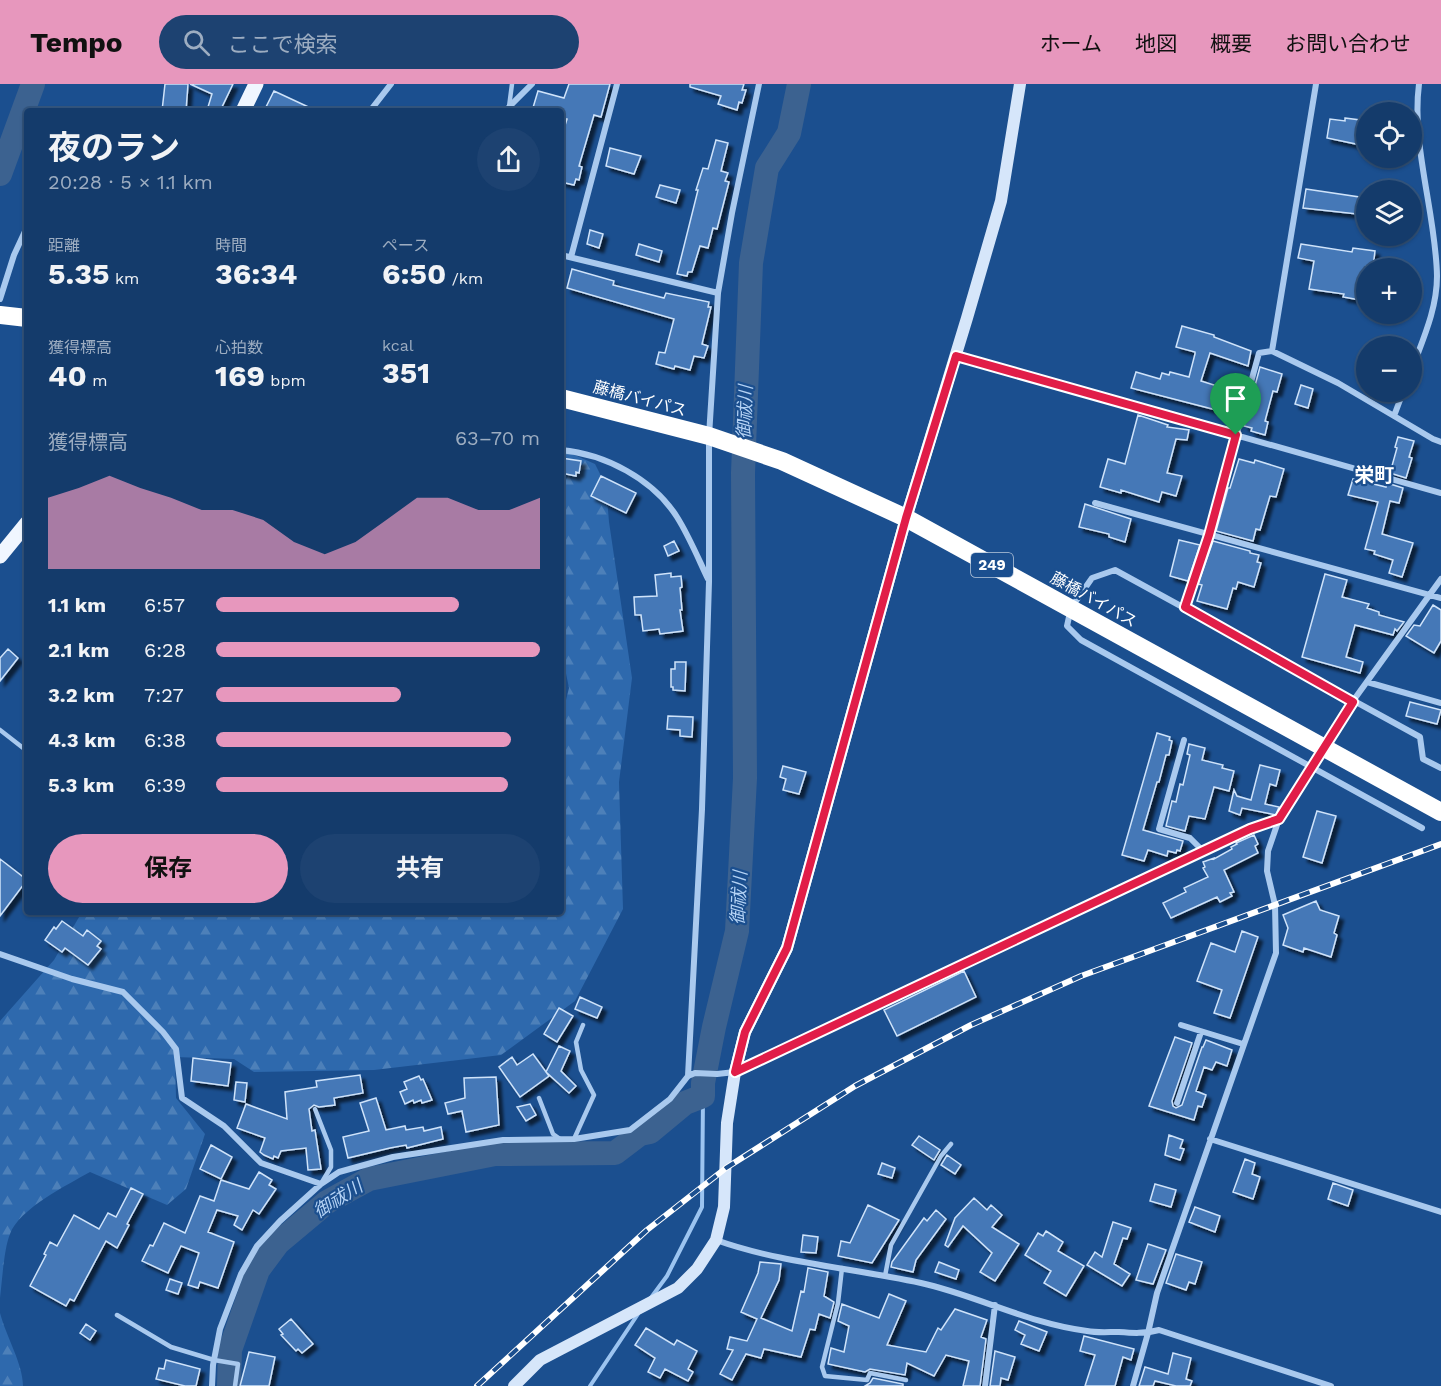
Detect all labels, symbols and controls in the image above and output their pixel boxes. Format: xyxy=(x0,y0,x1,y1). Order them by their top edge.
search box xyxy=(159,15,579,69)
text: Tempo xyxy=(30,26,123,59)
icon: search xyxy=(180,26,213,59)
text: ホーム xyxy=(1040,31,1102,56)
text: 地図 xyxy=(1135,31,1177,56)
text: 概要 xyxy=(1210,31,1252,56)
text: お問い合わせ xyxy=(1285,31,1411,56)
text: ここで検索 xyxy=(228,32,338,57)
map controls xyxy=(1356,102,1422,402)
button: locate xyxy=(1356,102,1422,168)
text: 夜のラン xyxy=(48,128,180,167)
button: share xyxy=(477,128,540,191)
text: 20:28 · 5 × 1.1 km xyxy=(48,170,213,194)
button: layers xyxy=(1356,180,1422,246)
text: 距離 xyxy=(48,236,80,255)
text: 時間 xyxy=(215,236,247,255)
text: ペース xyxy=(382,236,429,255)
text: 5.35 xyxy=(48,256,109,291)
text: 36:34 xyxy=(215,256,298,291)
text: 6:50 xyxy=(382,256,446,291)
button: + xyxy=(1356,258,1422,324)
text: km xyxy=(109,269,139,288)
text: /km xyxy=(446,269,483,288)
text: kcal xyxy=(382,336,414,355)
button: − xyxy=(1356,336,1422,402)
text: 獲得標高 xyxy=(48,338,112,357)
text: 心拍数 xyxy=(215,338,263,357)
text: 351 xyxy=(382,355,430,390)
text: 40 xyxy=(48,358,87,393)
text: 169 xyxy=(215,358,265,393)
text: m xyxy=(87,371,107,390)
text: bpm xyxy=(265,371,306,390)
pin xyxy=(1210,373,1261,435)
street label: 藤橋バイパス xyxy=(591,377,689,420)
icon: arrive xyxy=(1219,382,1252,415)
water label: 御祓川 xyxy=(733,383,756,439)
text: 63–70 m xyxy=(455,426,540,450)
text: 獲得標高 xyxy=(48,430,128,454)
district label: 栄町 xyxy=(1354,463,1394,487)
road number: 249 xyxy=(971,553,1013,577)
street label: 藤橋バイパス xyxy=(1047,568,1140,631)
text: 1.1 km xyxy=(48,593,106,617)
text: 6:57 xyxy=(144,593,185,617)
text: 2.1 km xyxy=(48,638,109,662)
text: 6:28 xyxy=(144,638,186,662)
text: 3.2 km xyxy=(48,683,115,707)
text: 7:27 xyxy=(144,683,184,707)
text: 4.3 km xyxy=(48,728,115,752)
text: 6:38 xyxy=(144,728,186,752)
text: 5.3 km xyxy=(48,773,114,797)
text: 6:39 xyxy=(144,773,186,797)
button: 保存 xyxy=(48,834,288,903)
button: 共有 xyxy=(300,834,540,903)
water label: 御祓川 xyxy=(727,868,751,925)
water label: 御祓川 xyxy=(309,1174,368,1222)

